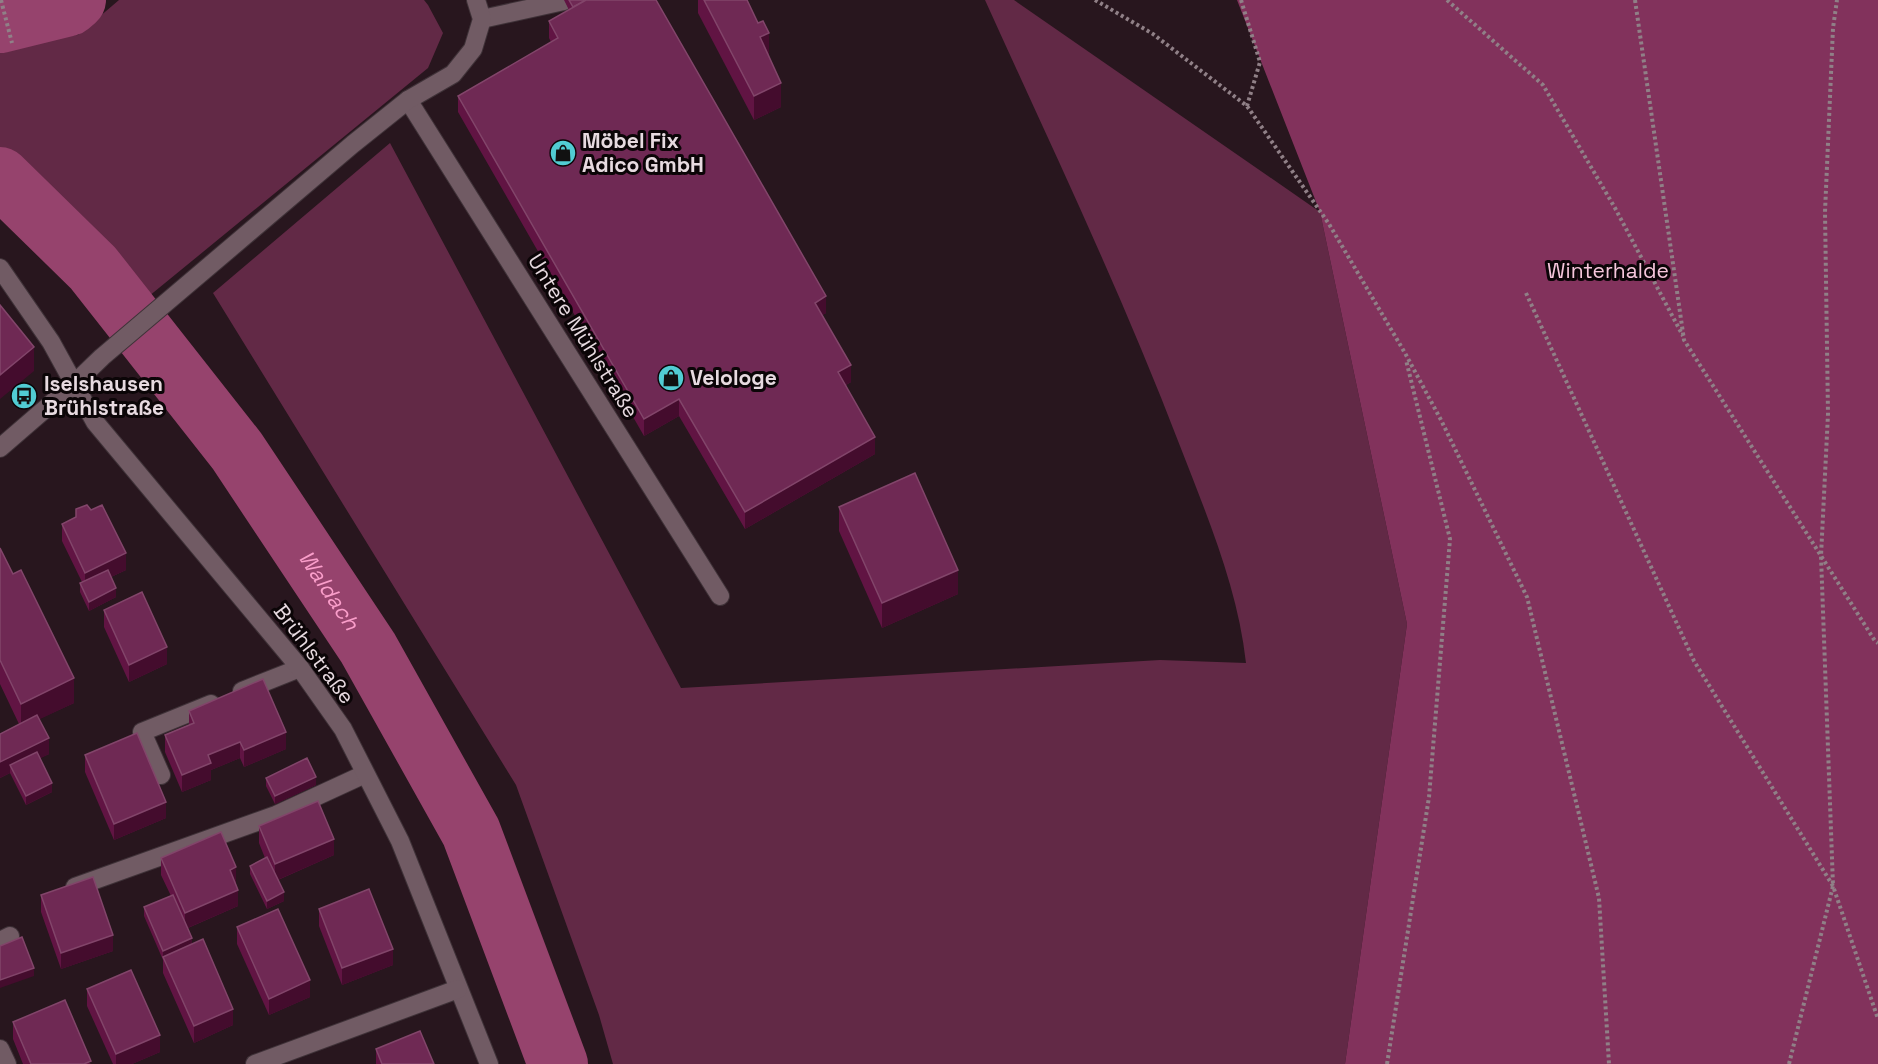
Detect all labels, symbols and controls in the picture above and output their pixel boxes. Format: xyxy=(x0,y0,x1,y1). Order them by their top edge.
place label: Möbel Fix Adico GmbH xyxy=(582,127,704,178)
shop icon: Möbel Fix Adico GmbH xyxy=(548,138,578,168)
street label: Untere Mühlstraße xyxy=(522,249,645,423)
park label: Winterhalde xyxy=(1547,257,1669,284)
shop icon: Velologe xyxy=(656,363,686,393)
place label: Velologe xyxy=(690,364,777,391)
place label: Iselshausen Brühlstraße xyxy=(44,370,164,421)
bus stop icon: Iselshausen Brühlstraße xyxy=(9,381,39,411)
water label: Waldach xyxy=(293,545,366,636)
street label: Brühlstraße xyxy=(268,598,361,709)

